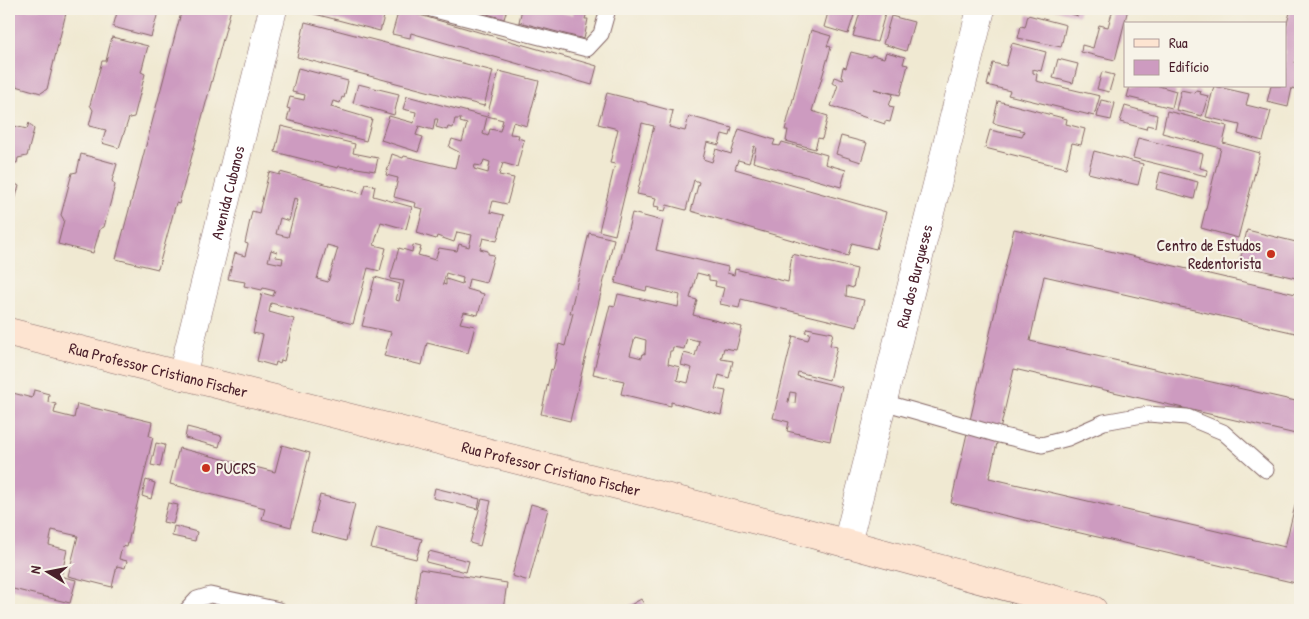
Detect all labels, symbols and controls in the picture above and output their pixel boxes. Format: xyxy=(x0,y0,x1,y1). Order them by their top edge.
legend xyxy=(1124,22,1286,88)
text: Rua xyxy=(1169,32,1188,53)
text: Edifício xyxy=(1169,56,1209,77)
street label: Avenida Cubanos xyxy=(205,144,250,242)
street label: Rua dos Burgueses xyxy=(891,222,938,330)
place label: Centro de Estudos Redentorista xyxy=(1157,234,1261,274)
marker: Centro de Estudos Redentorista xyxy=(1265,248,1277,260)
street label: Rua Professor Cristiano Fischer xyxy=(67,337,250,403)
street label: Rua Professor Cristiano Fischer xyxy=(459,435,643,501)
place label: PUCRS xyxy=(216,457,257,479)
marker: PUCRS xyxy=(200,462,212,474)
north arrow xyxy=(22,546,72,596)
text: N xyxy=(25,564,45,575)

